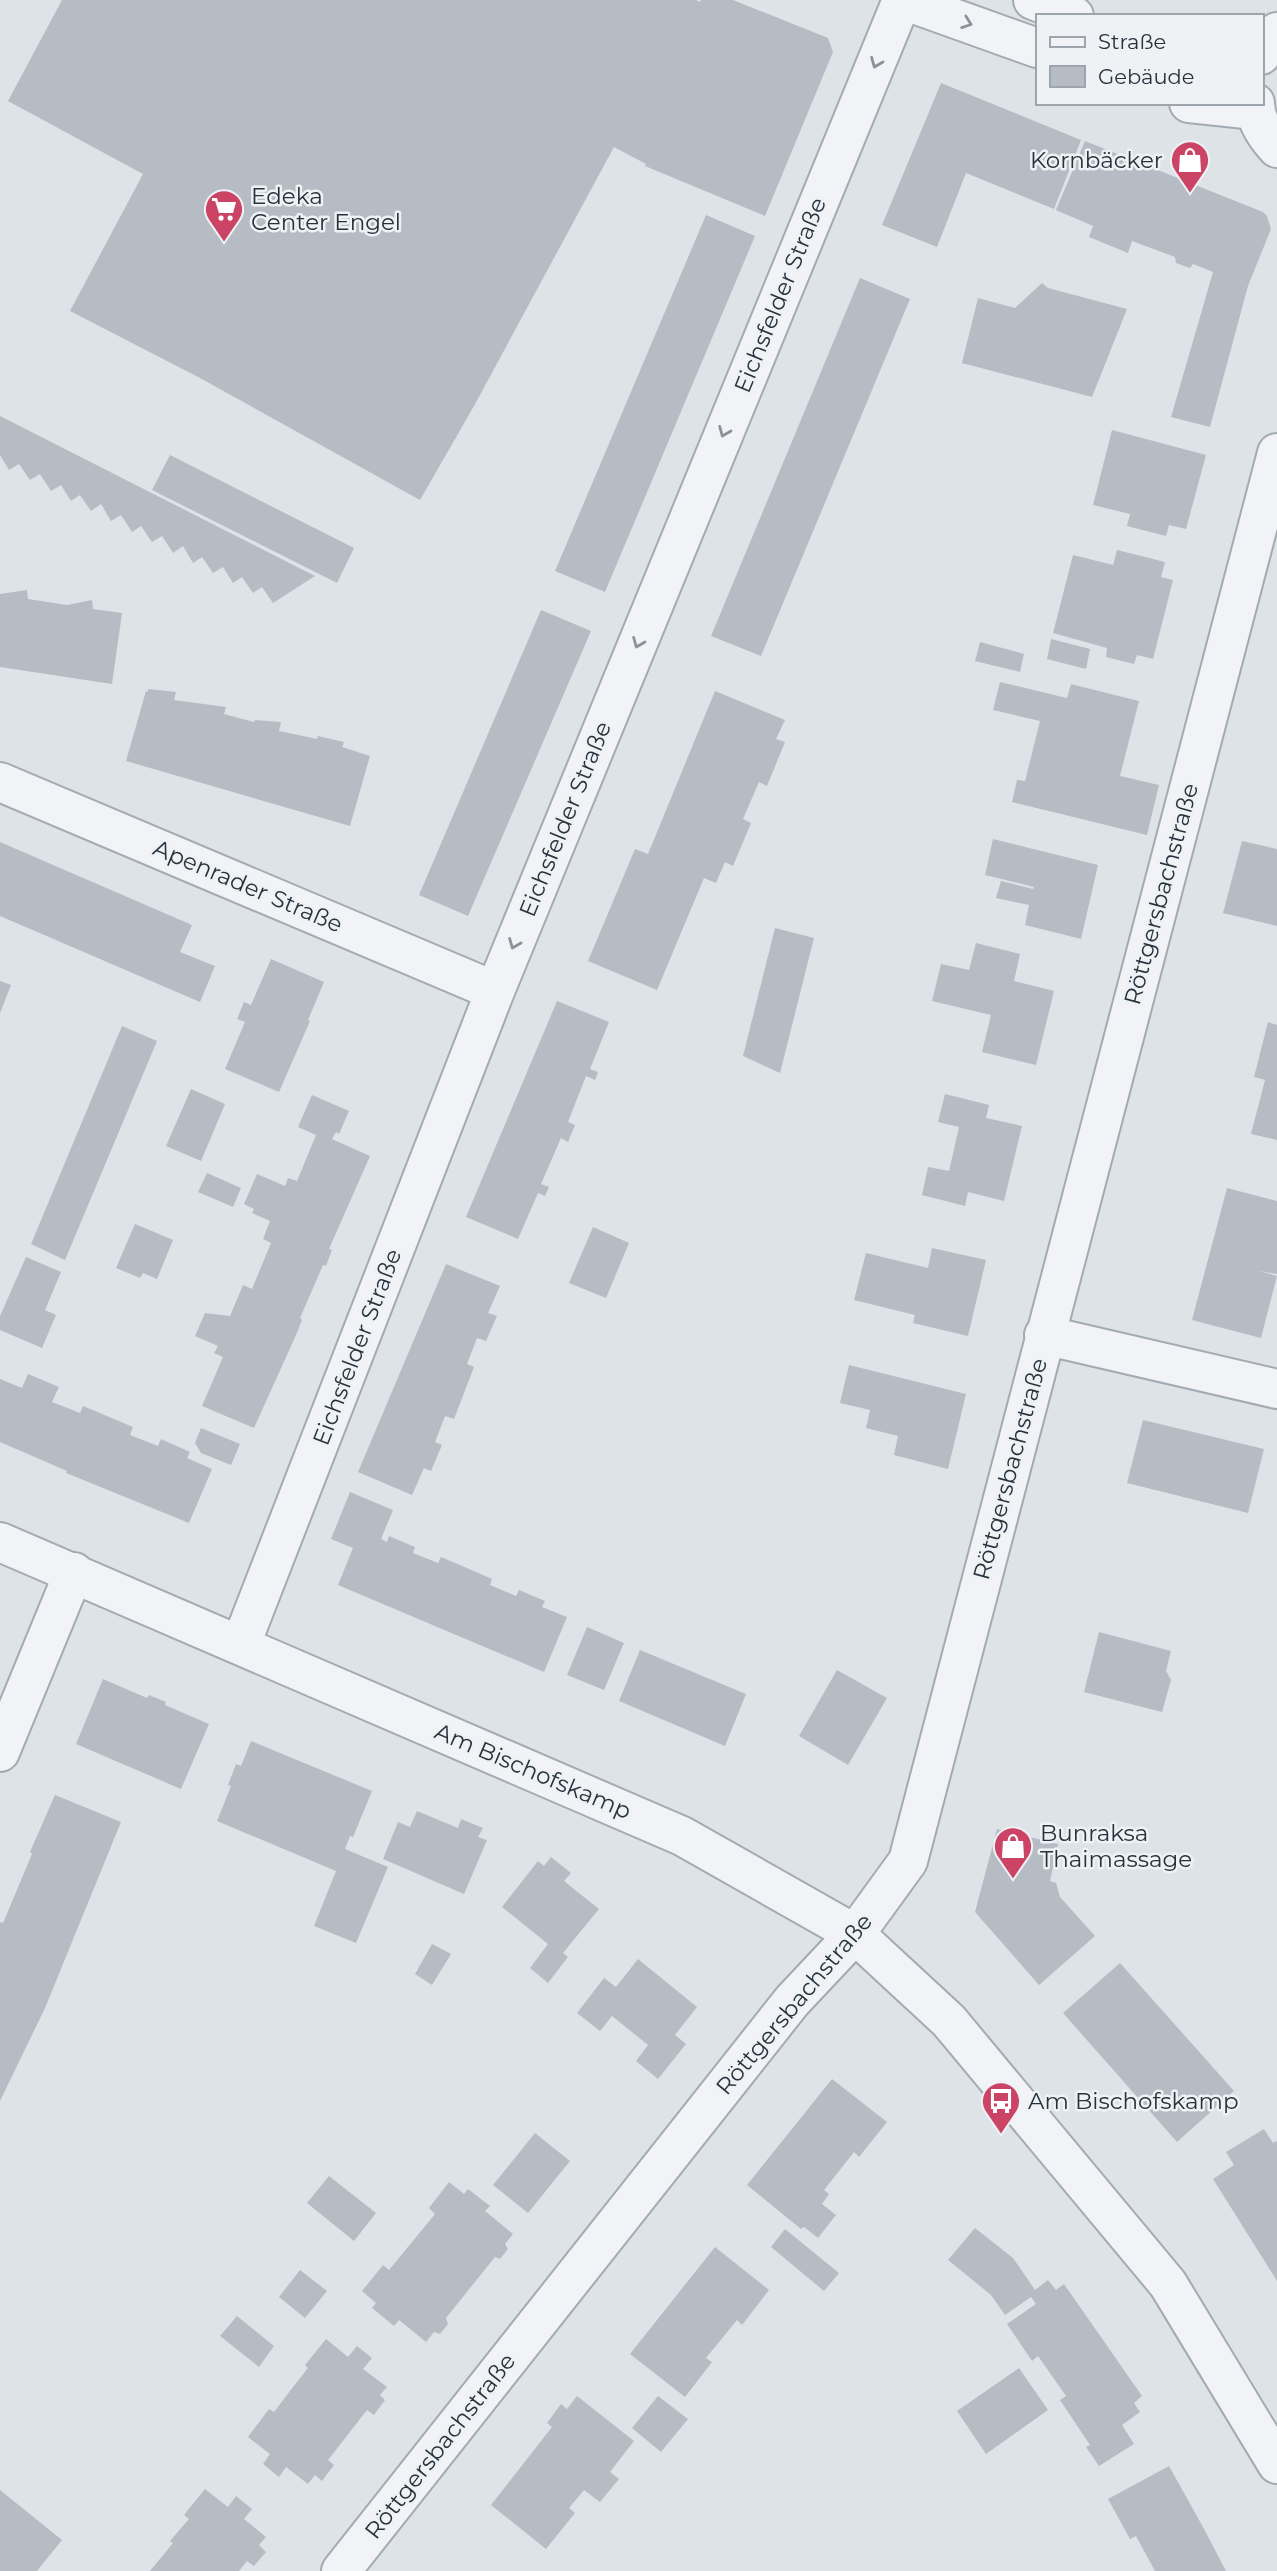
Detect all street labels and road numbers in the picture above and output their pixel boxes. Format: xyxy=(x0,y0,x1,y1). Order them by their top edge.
street label: Eichsfelder Straße xyxy=(728,193,832,397)
street label: Eichsfelder Straße xyxy=(513,717,617,921)
street label: Röttgersbachstraße xyxy=(1118,780,1204,1008)
street label: Apenrader Straße xyxy=(149,834,347,938)
street label: Eichsfelder Straße xyxy=(307,1245,407,1449)
street label: Röttgersbachstraße xyxy=(967,1355,1053,1583)
street label: Am Bischofskamp xyxy=(431,1717,635,1825)
street label: Röttgersbachstraße xyxy=(710,1908,878,2100)
street label: Röttgersbachstraße xyxy=(359,2348,521,2544)

